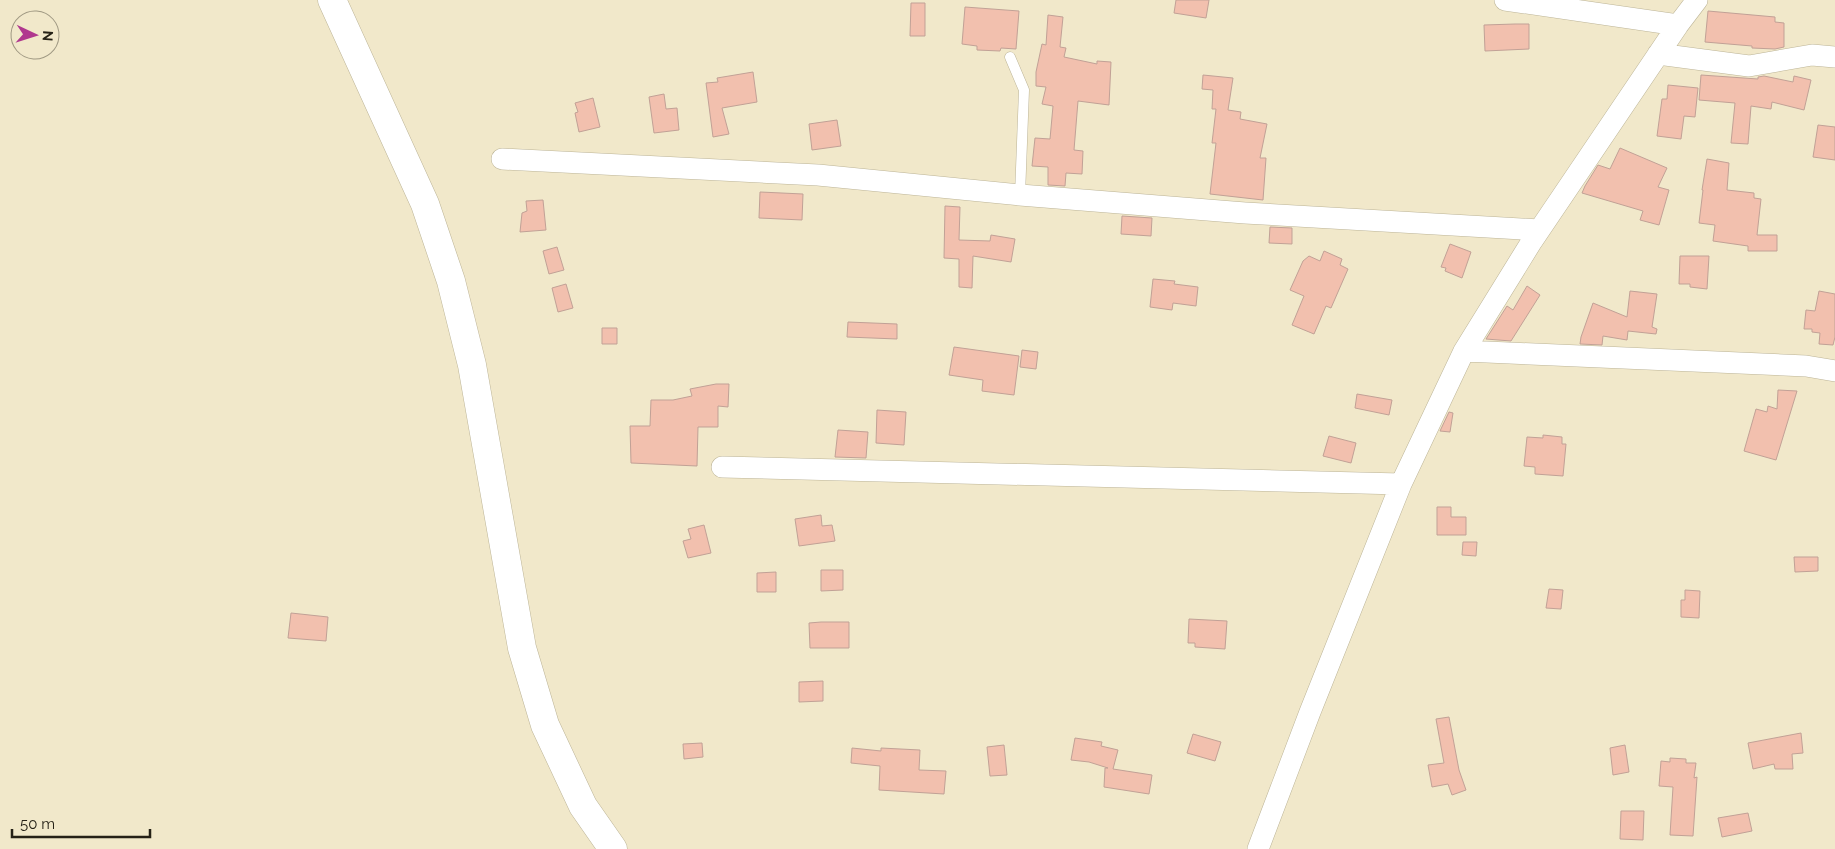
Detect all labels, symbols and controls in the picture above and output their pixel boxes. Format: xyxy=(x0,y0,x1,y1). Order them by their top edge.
north arrow xyxy=(10,10,60,60)
text: N xyxy=(40,30,56,42)
scale bar xyxy=(12,806,150,838)
text: 50 m xyxy=(20,815,55,833)

